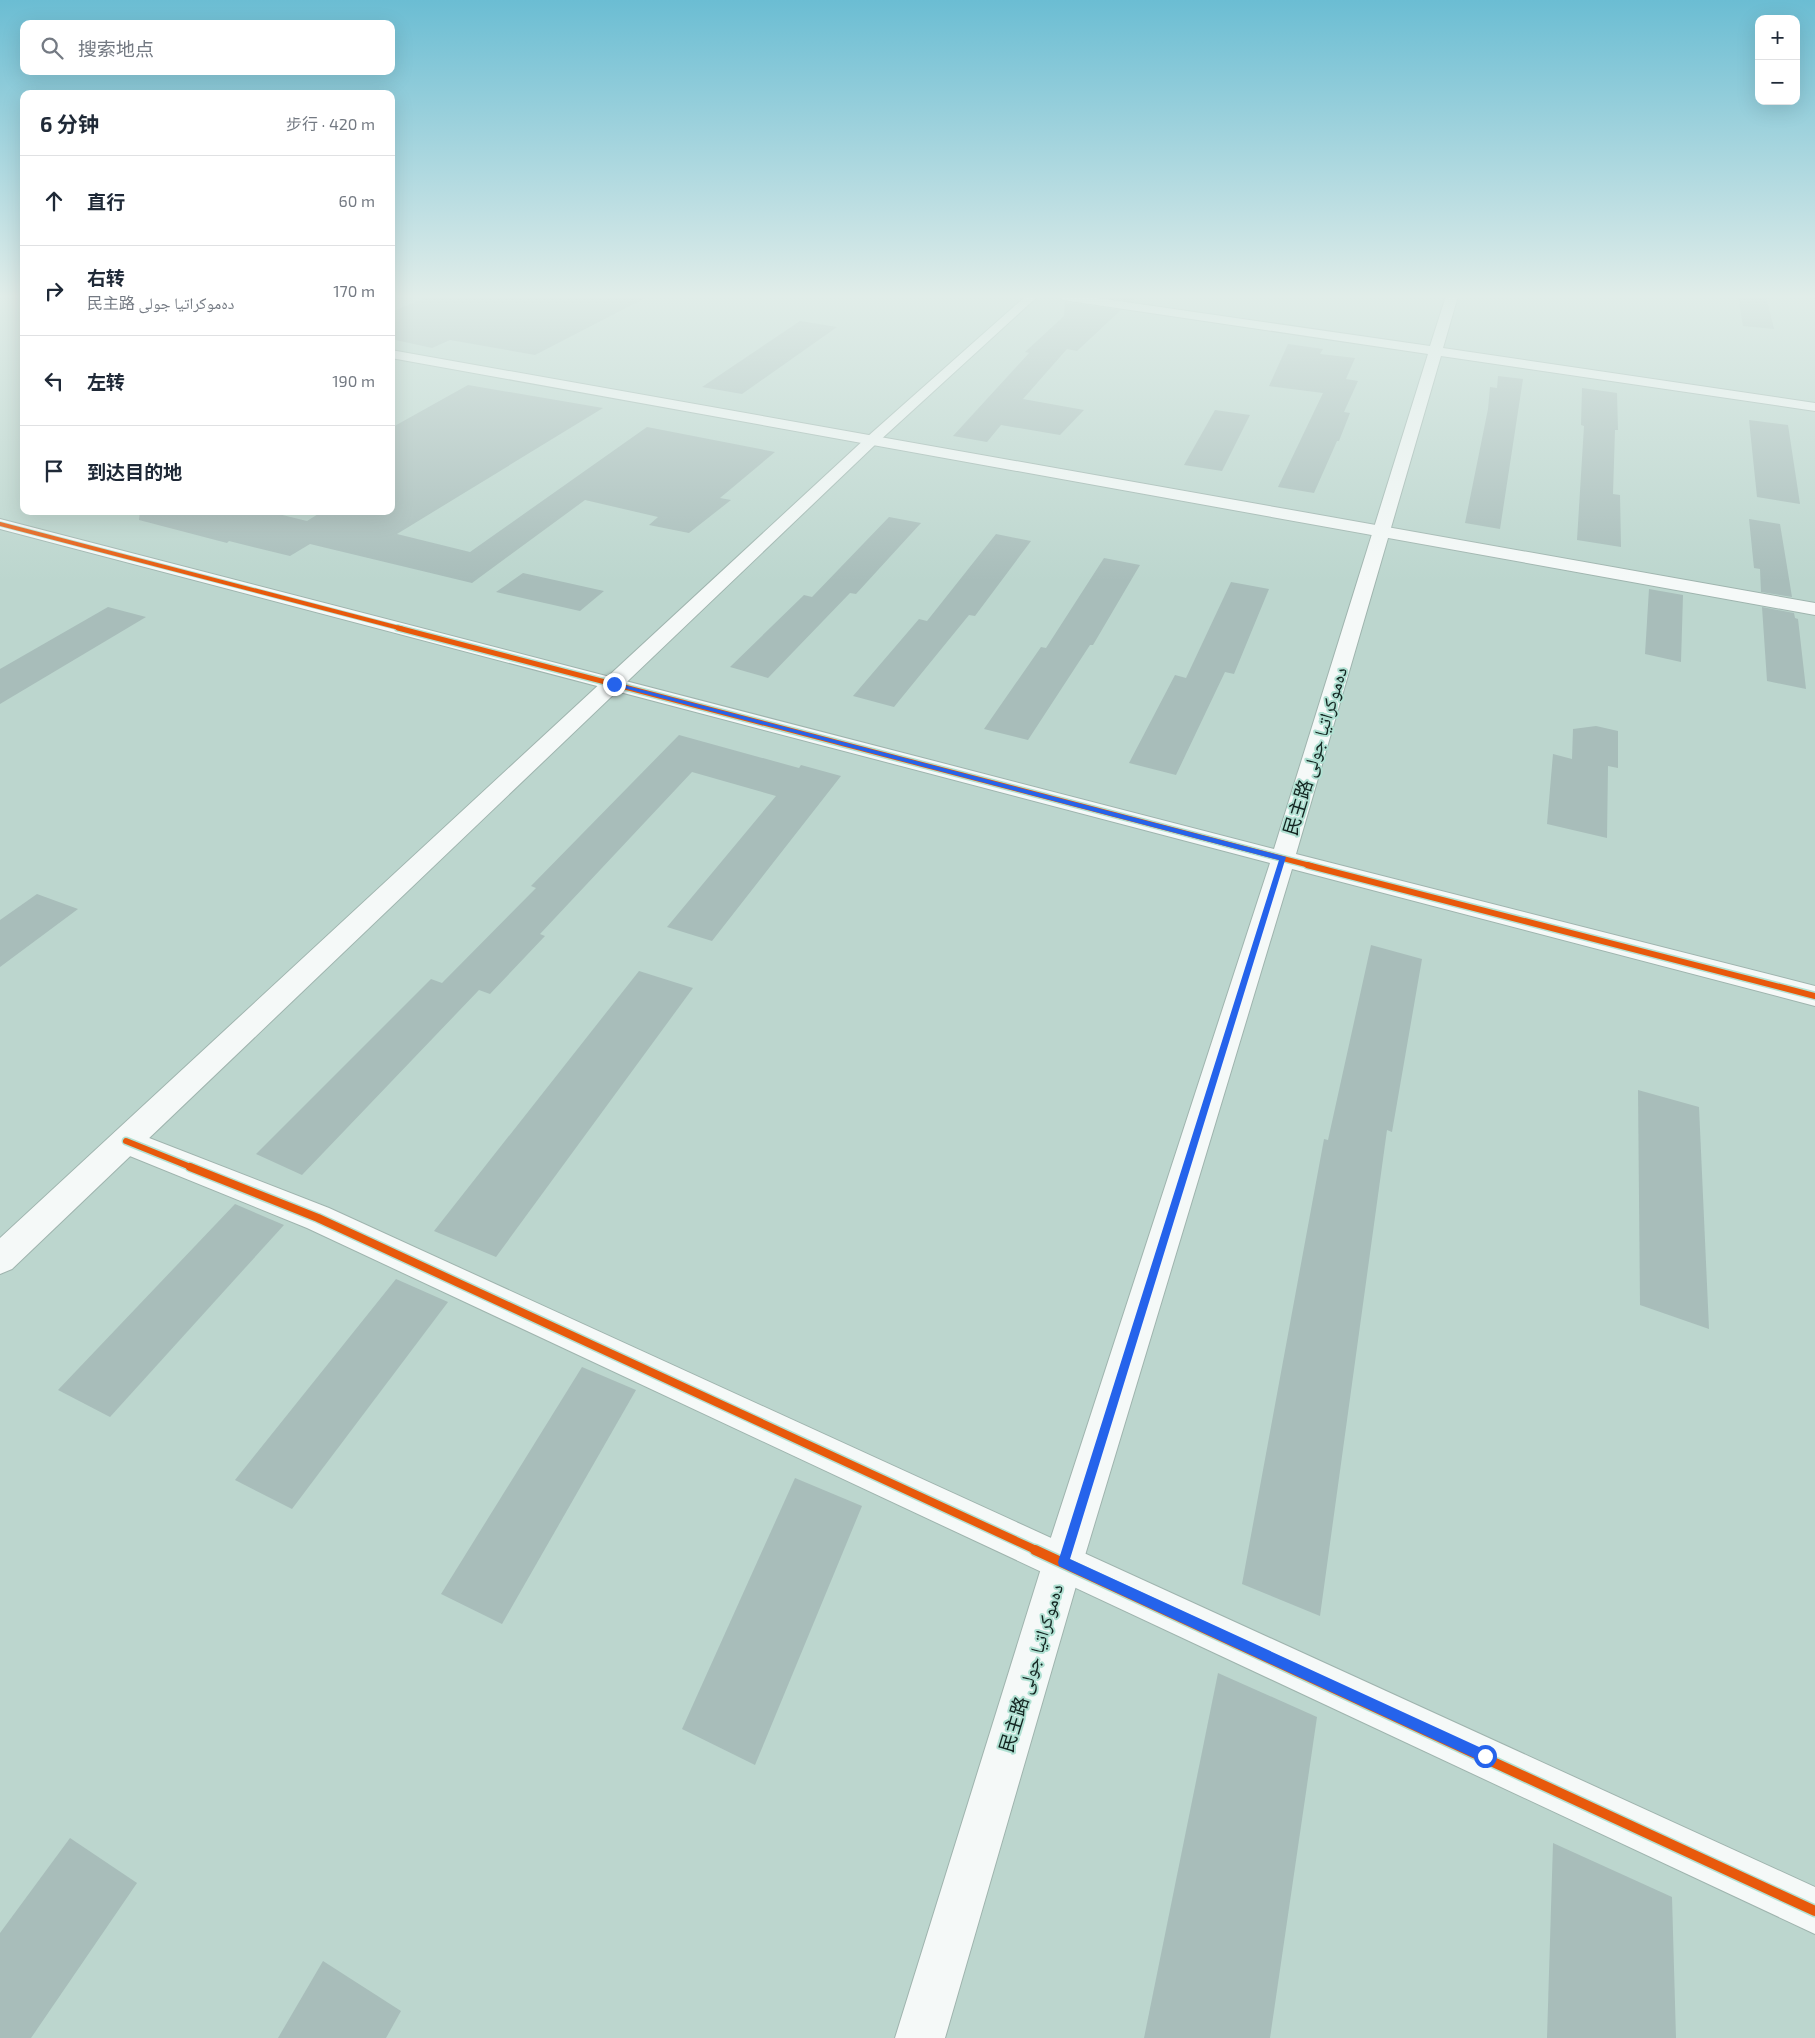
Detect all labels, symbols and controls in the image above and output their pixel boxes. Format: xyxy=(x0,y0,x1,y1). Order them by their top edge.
map controls xyxy=(1755,15,1800,105)
button: + xyxy=(1755,15,1800,60)
search box xyxy=(20,20,395,75)
icon: search xyxy=(38,34,66,62)
text: 搜索地点 xyxy=(78,37,154,60)
button: − xyxy=(1755,60,1800,105)
text: 6 分钟 xyxy=(40,111,99,136)
text: 步行 · 420 m xyxy=(286,114,375,133)
icon: ahead xyxy=(40,187,68,215)
text: 直行 xyxy=(87,190,125,213)
text: 60 m xyxy=(339,191,375,210)
text: 右转 xyxy=(87,266,125,289)
icon: right xyxy=(40,277,68,305)
text: 170 m xyxy=(333,281,375,300)
text: 民主路 دەموكراتيا جولى xyxy=(87,293,234,312)
icon: left xyxy=(40,367,68,395)
text: 左转 xyxy=(87,370,125,393)
text: 190 m xyxy=(332,371,375,390)
icon: arrive xyxy=(40,457,68,485)
text: 到达目的地 xyxy=(87,460,182,483)
street label: 民主路 دەموكراتيا جولى xyxy=(1278,664,1352,838)
route end xyxy=(603,673,626,696)
street label: 民主路 دەموكراتيا جولى xyxy=(994,1581,1068,1755)
route start xyxy=(1474,1745,1497,1768)

